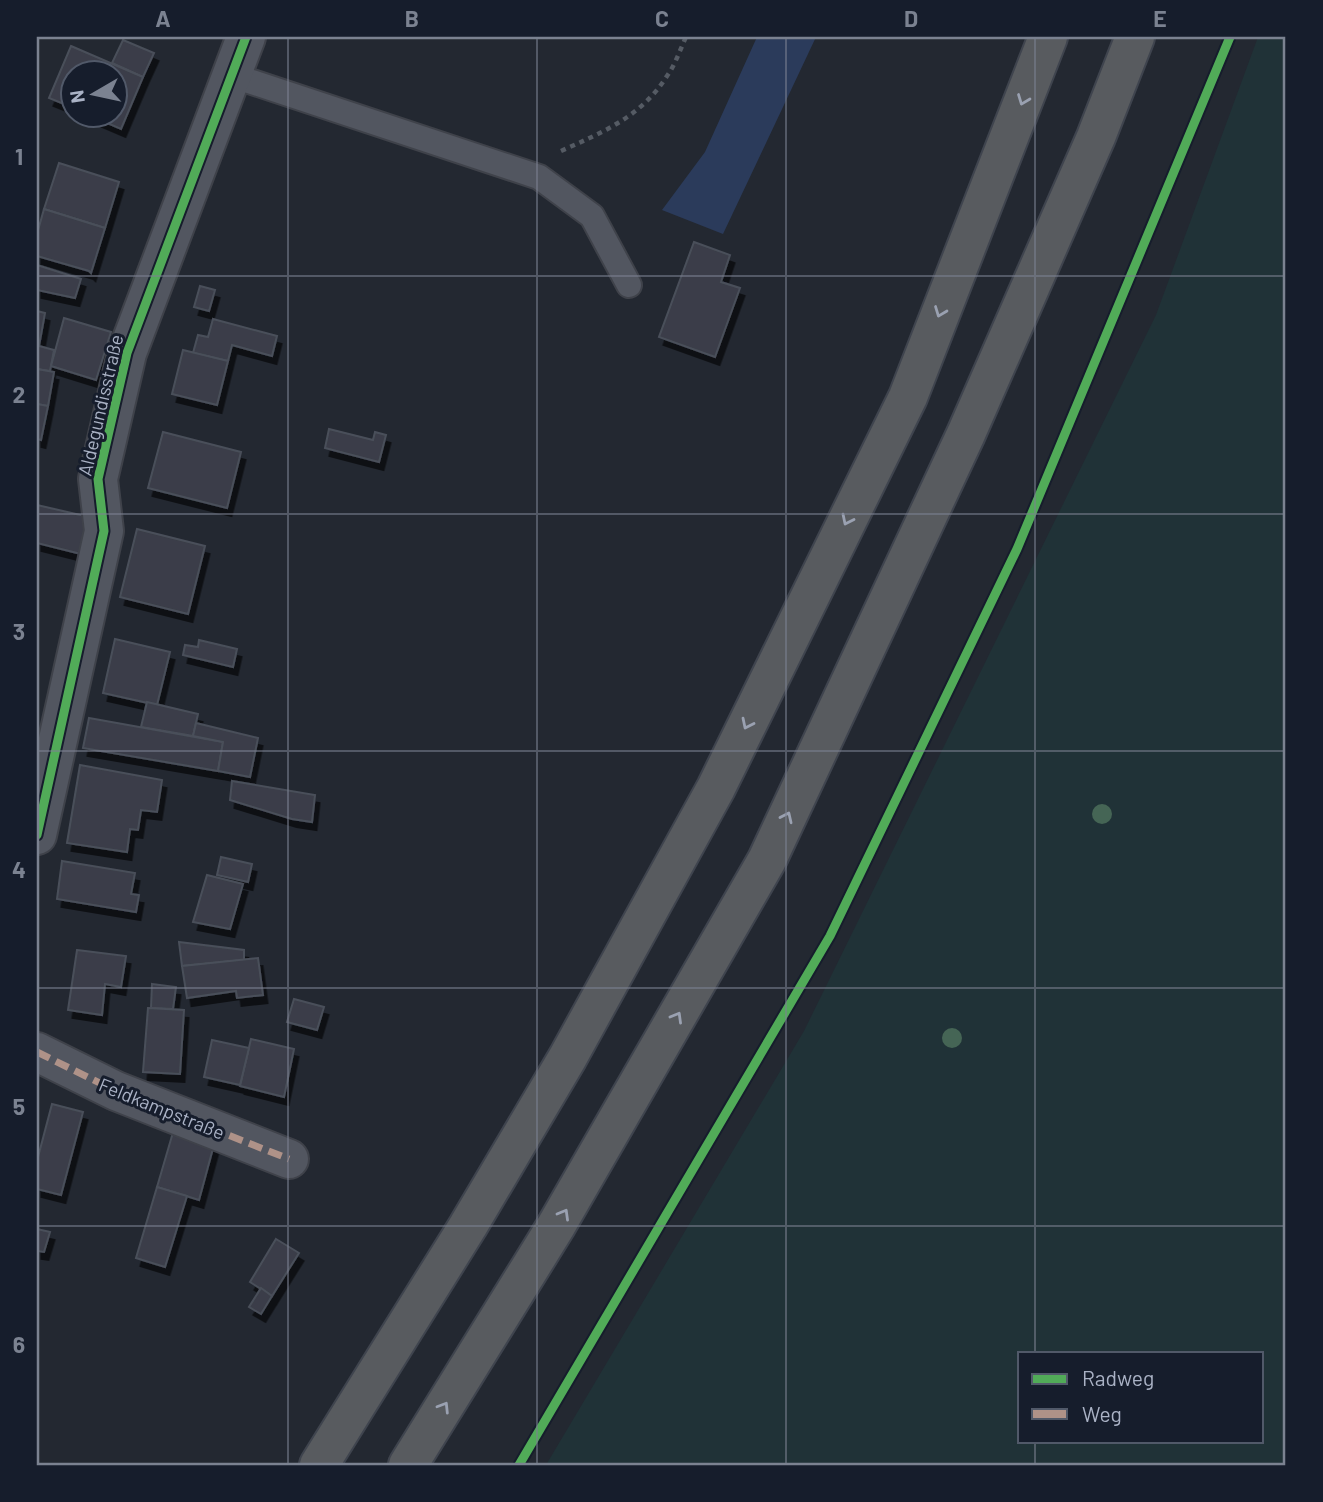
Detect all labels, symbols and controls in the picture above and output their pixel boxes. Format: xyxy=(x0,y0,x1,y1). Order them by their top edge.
text: A xyxy=(155,4,171,32)
text: B xyxy=(405,4,419,32)
text: C xyxy=(655,4,669,32)
text: D xyxy=(904,4,918,32)
text: E xyxy=(1153,4,1167,32)
north arrow xyxy=(60,60,130,130)
text: N xyxy=(64,89,89,105)
one-way arrow xyxy=(1017,94,1031,106)
text: 1 xyxy=(15,142,23,170)
one-way arrow xyxy=(935,306,949,318)
street label: Aldegundisstraße xyxy=(73,332,127,478)
text: 2 xyxy=(13,380,25,408)
one-way arrow xyxy=(842,513,856,525)
text: 3 xyxy=(13,617,25,645)
one-way arrow xyxy=(742,717,756,729)
one-way arrow xyxy=(779,812,793,825)
text: 4 xyxy=(12,855,26,883)
one-way arrow xyxy=(669,1011,682,1024)
street label: Feldkampstraße xyxy=(96,1072,228,1144)
text: 5 xyxy=(13,1092,25,1120)
one-way arrow xyxy=(556,1208,569,1221)
text: 6 xyxy=(13,1330,25,1358)
legend xyxy=(1018,1352,1264,1442)
text: Radweg xyxy=(1082,1365,1154,1390)
text: Weg xyxy=(1082,1401,1122,1426)
one-way arrow xyxy=(436,1402,449,1415)

